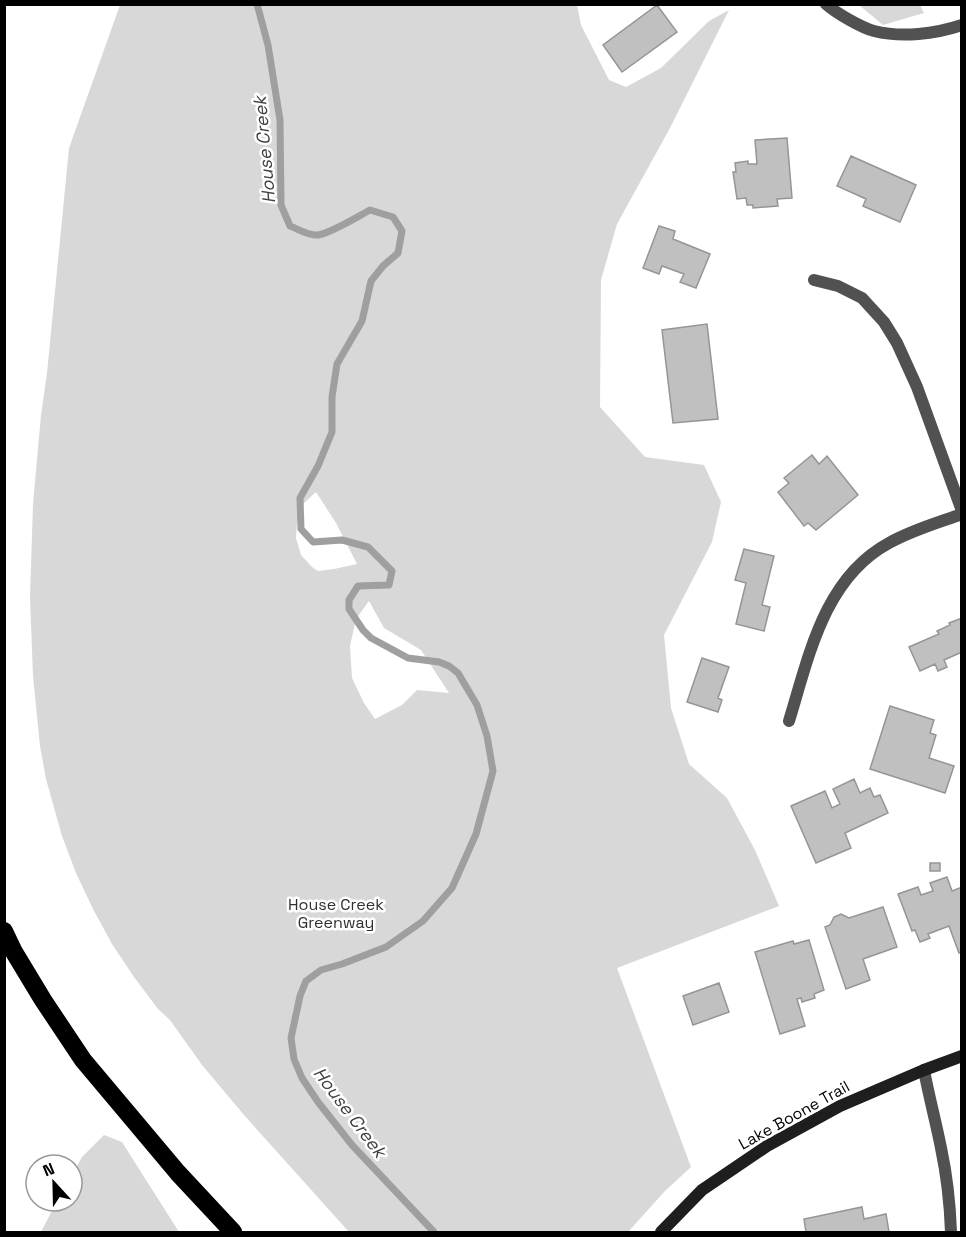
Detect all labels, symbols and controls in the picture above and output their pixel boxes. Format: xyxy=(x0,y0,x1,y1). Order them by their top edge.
water label: House Creek xyxy=(248,93,280,205)
park label: House Creek Greenway xyxy=(288,894,384,933)
water label: House Creek xyxy=(308,1062,393,1164)
street label: Lake Boone Trail xyxy=(735,1076,853,1154)
north arrow xyxy=(24,1153,84,1213)
text: N xyxy=(40,1158,57,1181)

